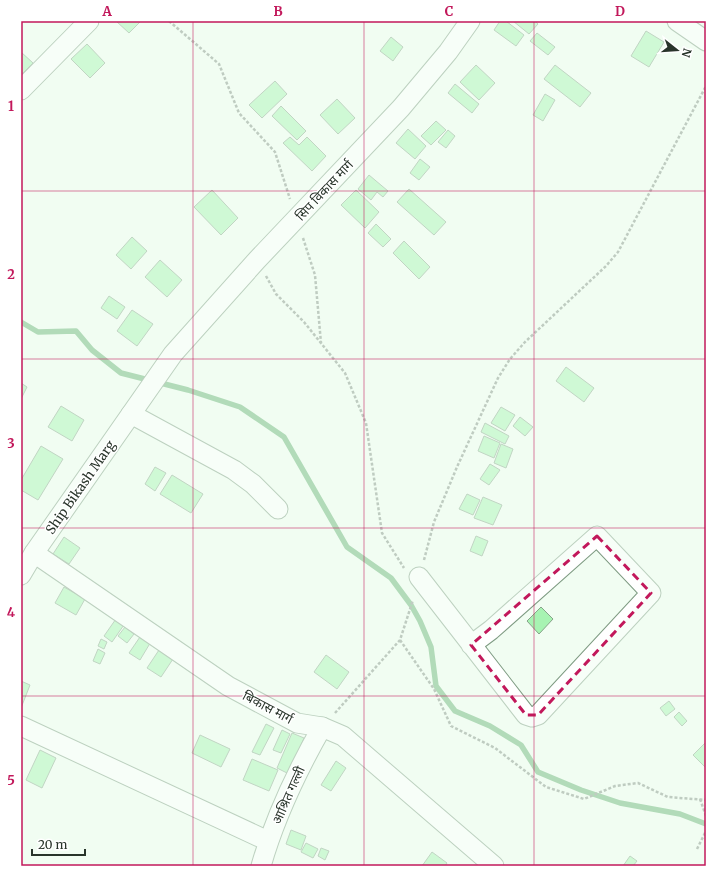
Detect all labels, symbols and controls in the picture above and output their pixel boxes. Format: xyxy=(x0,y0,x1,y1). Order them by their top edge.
text: A xyxy=(101,3,112,20)
text: B xyxy=(273,3,283,20)
text: C xyxy=(445,3,454,20)
text: D xyxy=(615,3,625,20)
north arrow xyxy=(657,30,697,70)
text: N xyxy=(679,47,695,59)
text: 1 xyxy=(8,98,14,115)
street label: सिप विकास मार्ग xyxy=(292,156,357,224)
text: 2 xyxy=(7,266,15,283)
text: 3 xyxy=(7,435,15,452)
street label: Ship Bikash Marg xyxy=(42,437,119,537)
text: 4 xyxy=(7,604,16,621)
street label: बिकास मार्ग xyxy=(240,687,297,728)
street label: आश्रित गल्ली xyxy=(268,763,309,827)
text: 5 xyxy=(7,772,15,789)
scale bar xyxy=(32,831,85,857)
text: 20 m xyxy=(38,837,67,852)

